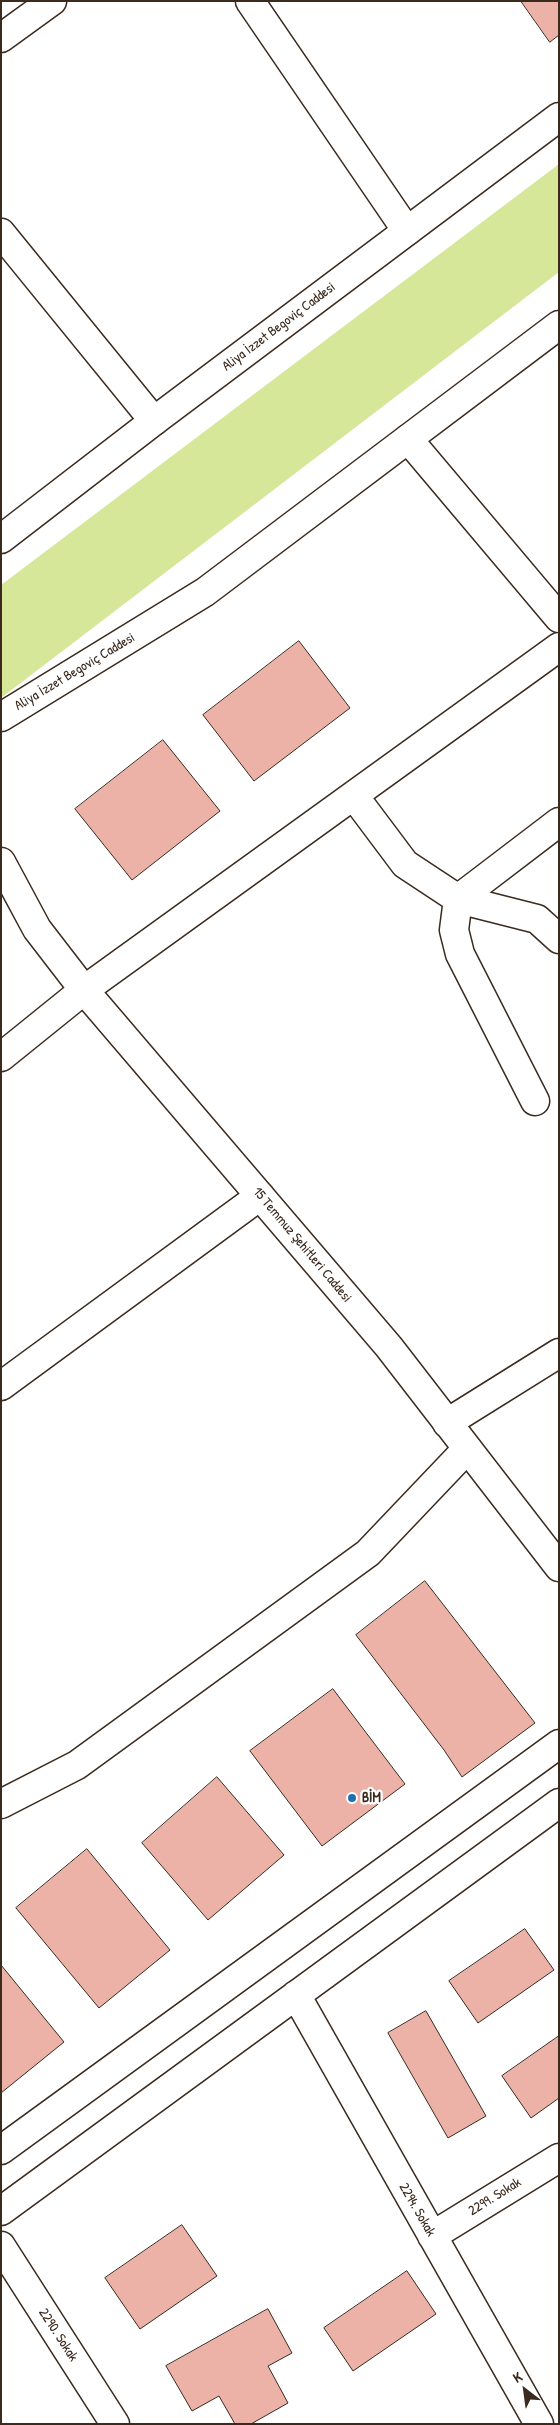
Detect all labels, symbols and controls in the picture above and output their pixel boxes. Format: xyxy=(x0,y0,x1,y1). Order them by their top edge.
street label: Aliya İzzet Begoviç Caddesi xyxy=(219,279,339,375)
street label: Aliya İzzet Begoviç Caddesi xyxy=(12,629,138,715)
street label: 15 Temmuz Şehitleri Caddesi xyxy=(249,1184,355,1306)
place label: BİM xyxy=(362,1790,381,1806)
marker: BİM xyxy=(346,1792,358,1804)
street label: 2299. Sokak xyxy=(466,2174,524,2220)
street label: 2294. Sokak xyxy=(395,2180,439,2240)
street label: 2290. Sokak xyxy=(35,2305,81,2365)
north arrow xyxy=(500,2365,550,2415)
text: K xyxy=(509,2367,525,2387)

